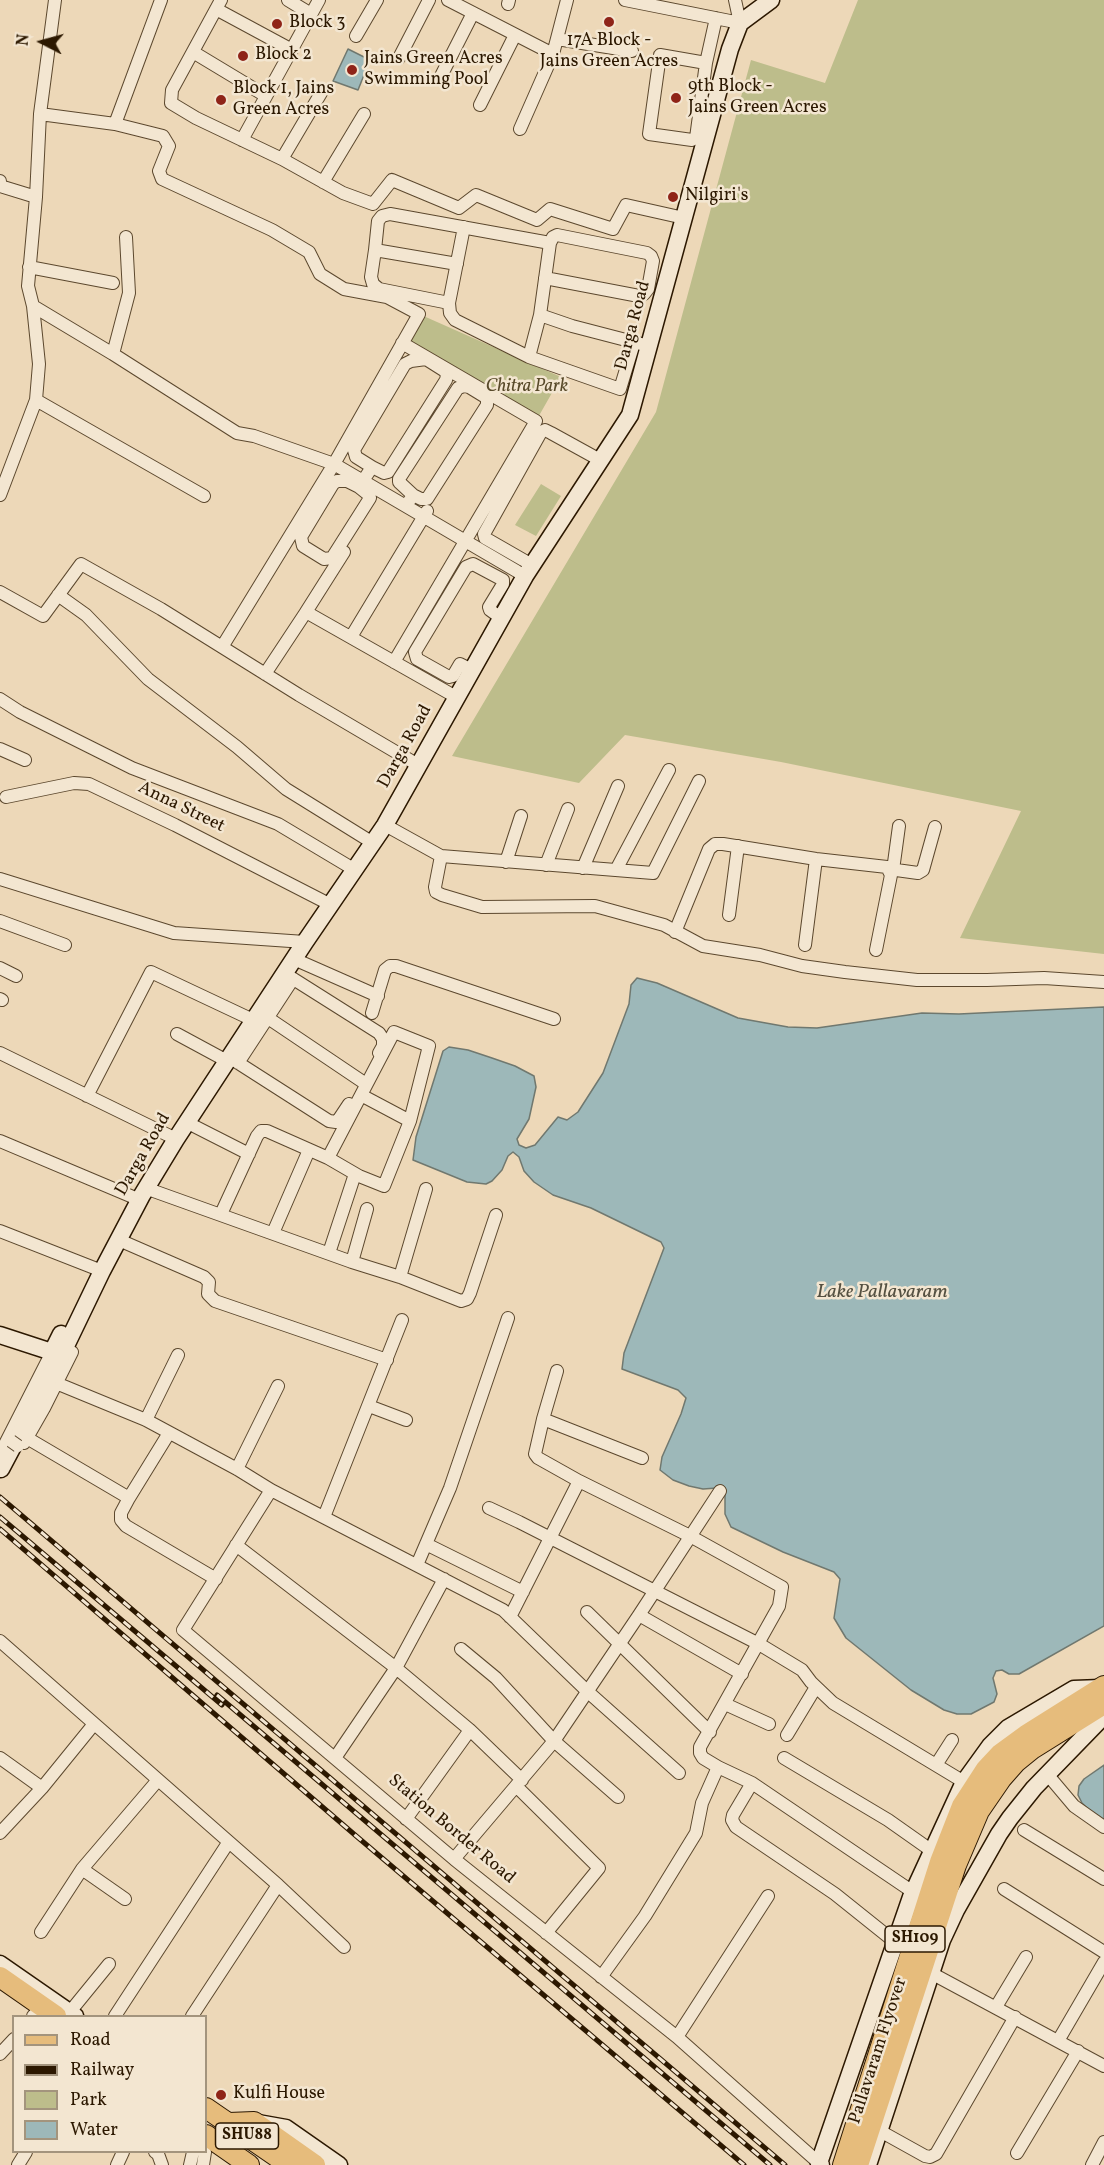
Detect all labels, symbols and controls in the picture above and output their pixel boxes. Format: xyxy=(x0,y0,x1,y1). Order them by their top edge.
north arrow xyxy=(12,12,72,72)
place label: Block 3 xyxy=(289,13,345,35)
marker: 17A Block - Jains Green Acres xyxy=(602,15,616,29)
marker: Block 3 xyxy=(270,17,284,31)
place label: 17A Block - Jains Green Acres xyxy=(540,31,678,74)
text: N xyxy=(13,33,36,47)
place label: Block 2 xyxy=(255,45,312,67)
marker: Block 2 xyxy=(236,49,250,63)
place label: Jains Green Acres Swimming Pool xyxy=(364,49,503,92)
marker: Jains Green Acres Swimming Pool xyxy=(345,63,359,77)
place label: 9th Block - Jains Green Acres xyxy=(688,77,827,119)
place label: Block 1, Jains Green Acres xyxy=(233,79,334,122)
marker: 9th Block - Jains Green Acres xyxy=(669,91,683,105)
marker: Block 1, Jains Green Acres xyxy=(214,93,228,107)
place label: Nilgiri's xyxy=(685,186,749,208)
marker: Nilgiri's xyxy=(666,190,680,204)
street label: Darga Road xyxy=(612,279,656,373)
park label: Chitra Park xyxy=(486,377,568,399)
street label: Darga Road xyxy=(374,702,438,792)
street label: Anna Street xyxy=(134,778,228,838)
street label: Darga Road xyxy=(112,1110,176,1200)
water label: Lake Pallavaram xyxy=(816,1281,948,1305)
street label: Station Border Road xyxy=(383,1770,519,1890)
road number: SH109 xyxy=(885,1926,945,1952)
street label: Pallavaram Flyover xyxy=(845,1975,913,2127)
legend xyxy=(12,2015,207,2153)
text: Road xyxy=(70,2028,111,2053)
text: Railway xyxy=(70,2058,134,2083)
place label: Kulfi House xyxy=(233,2084,325,2106)
text: Park xyxy=(70,2088,107,2113)
marker: Kulfi House xyxy=(214,2088,228,2102)
text: Water xyxy=(70,2118,118,2143)
road number: SHU88 xyxy=(216,2123,278,2149)

